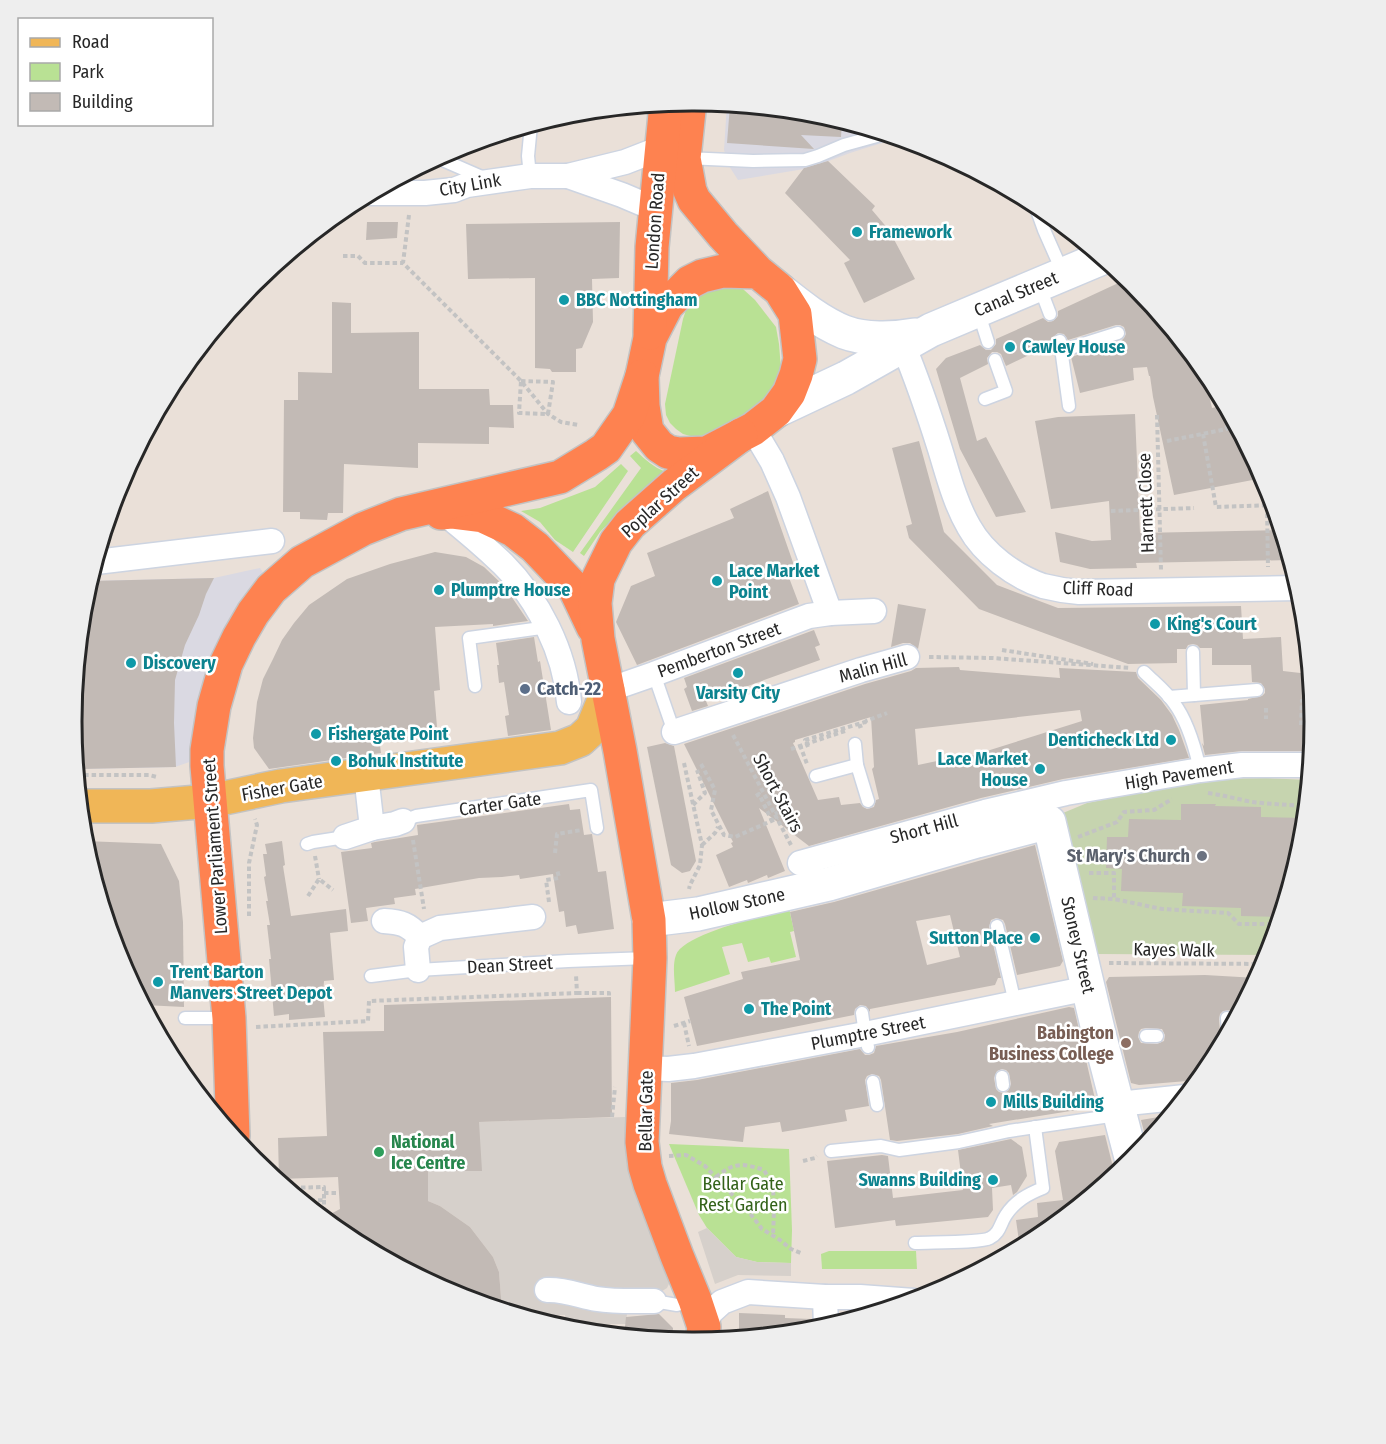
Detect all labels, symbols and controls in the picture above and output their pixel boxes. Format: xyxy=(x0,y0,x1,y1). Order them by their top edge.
legend xyxy=(18,18,213,126)
text: Road xyxy=(72,31,109,53)
text: Park xyxy=(72,61,105,83)
text: Building xyxy=(72,91,133,113)
street label: City Link xyxy=(437,169,503,201)
street label: London Road xyxy=(641,172,669,270)
place label: Framework xyxy=(869,221,953,243)
marker: Framework xyxy=(850,225,864,239)
street label: Canal Street xyxy=(971,266,1061,322)
place label: BBC Nottingham xyxy=(576,289,698,311)
marker: BBC Nottingham xyxy=(557,293,571,307)
place label: Cawley House xyxy=(1022,336,1125,358)
marker: Cawley House xyxy=(1003,340,1017,354)
street label: Harnett Close xyxy=(1133,453,1159,553)
street label: Poplar Street xyxy=(617,462,703,542)
place label: Lace Market Point xyxy=(729,560,820,603)
marker: Lace Market Point xyxy=(710,574,724,588)
street label: Cliff Road xyxy=(1062,577,1134,601)
place label: Plumptre House xyxy=(451,579,570,601)
marker: Plumptre House xyxy=(432,583,446,597)
place label: King's Court xyxy=(1167,613,1258,635)
street label: Pemberton Street xyxy=(654,617,784,682)
marker: King's Court xyxy=(1148,617,1162,631)
street label: Malin Hill xyxy=(837,648,910,688)
place label: Discovery xyxy=(143,652,216,674)
marker: Discovery xyxy=(124,656,138,670)
marker: Varsity City xyxy=(731,666,745,680)
place label: Catch-22 xyxy=(537,678,601,700)
marker: Catch-22 xyxy=(518,682,532,696)
place label: Varsity City xyxy=(695,682,781,704)
place label: Fishergate Point xyxy=(328,723,449,745)
marker: Fishergate Point xyxy=(309,727,323,741)
place label: Denticheck Ltd xyxy=(1048,729,1159,751)
marker: Denticheck Ltd xyxy=(1164,733,1178,747)
place label: Lace Market House xyxy=(938,748,1029,791)
place label: Bohuk Institute xyxy=(348,750,463,772)
street label: Short Stairs xyxy=(748,750,808,836)
marker: Bohuk Institute xyxy=(329,754,343,768)
street label: High Pavement xyxy=(1123,756,1235,794)
street label: Lower Parliament Street xyxy=(198,757,232,935)
marker: Lace Market House xyxy=(1033,762,1047,776)
street label: Fisher Gate xyxy=(240,770,324,806)
street label: Carter Gate xyxy=(458,787,543,821)
street label: Short Hill xyxy=(888,809,961,849)
place label: St Mary's Church xyxy=(1067,845,1190,867)
marker: St Mary's Church xyxy=(1195,849,1209,863)
street label: Hollow Stone xyxy=(687,883,787,925)
street label: Stoney Street xyxy=(1056,894,1100,996)
place label: Sutton Place xyxy=(929,927,1023,949)
marker: Sutton Place xyxy=(1028,931,1042,945)
street label: Kayes Walk xyxy=(1133,938,1216,962)
street label: Dean Street xyxy=(466,952,554,978)
place label: Trent Barton Manvers Street Depot xyxy=(170,961,333,1004)
marker: Trent Barton Manvers Street Depot xyxy=(151,975,165,989)
place label: The Point xyxy=(761,998,832,1020)
marker: The Point xyxy=(742,1002,756,1016)
street label: Plumptre Street xyxy=(809,1011,927,1055)
place label: Babington Business College xyxy=(989,1022,1114,1065)
marker: Babington Business College xyxy=(1119,1036,1133,1050)
street label: Bellar Gate xyxy=(634,1070,658,1152)
place label: Mills Building xyxy=(1003,1091,1104,1113)
marker: Mills Building xyxy=(984,1095,998,1109)
place label: National Ice Centre xyxy=(391,1131,465,1174)
marker: National Ice Centre xyxy=(372,1145,386,1159)
place label: Swanns Building xyxy=(858,1169,981,1191)
park label: Bellar Gate Rest Garden xyxy=(698,1173,788,1216)
marker: Swanns Building xyxy=(986,1173,1000,1187)

